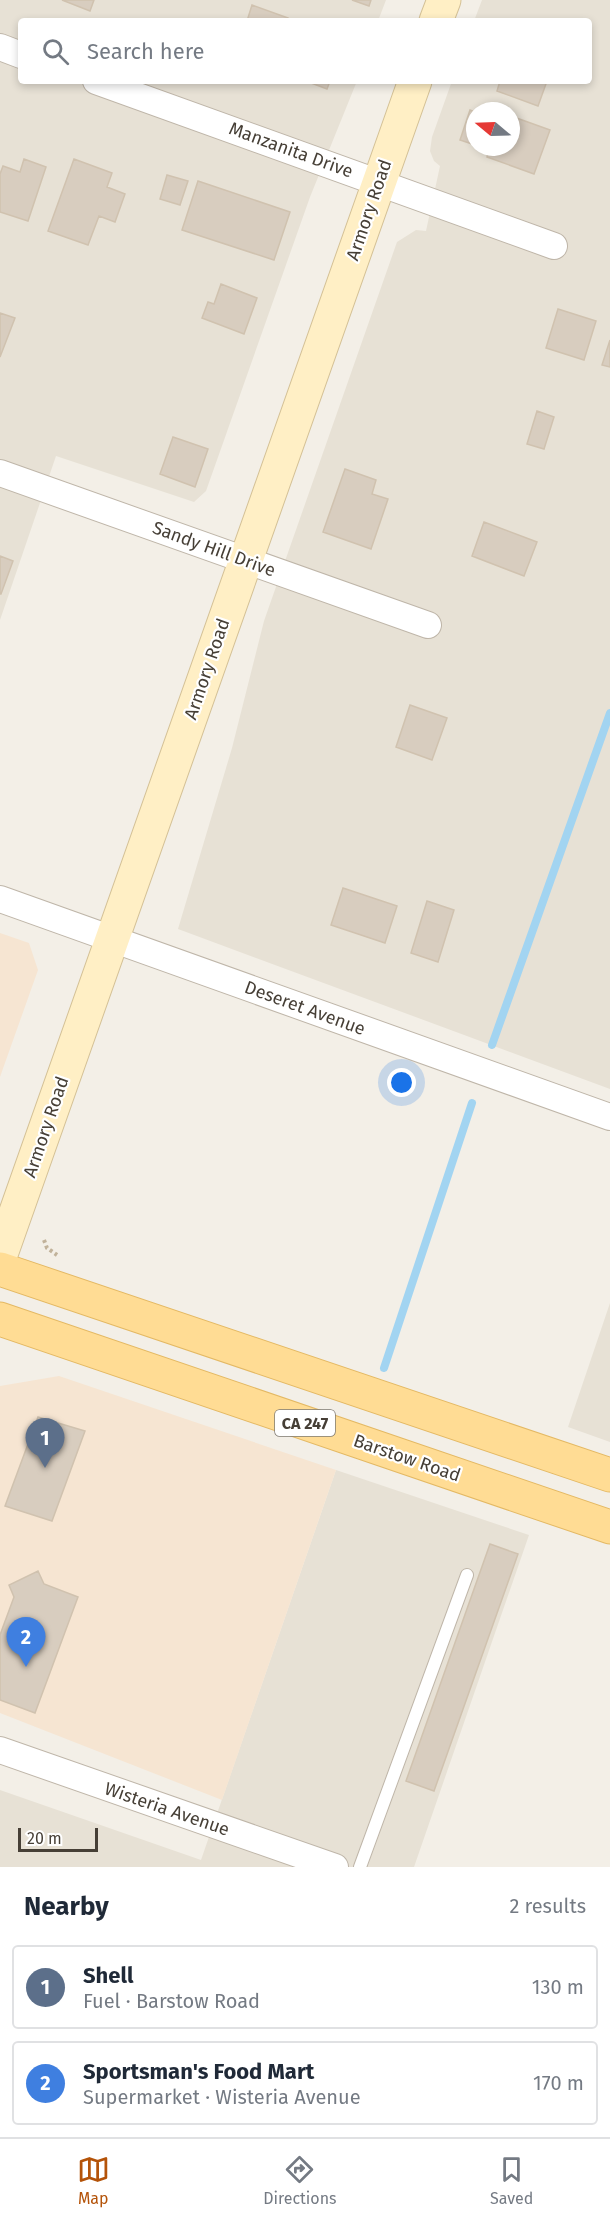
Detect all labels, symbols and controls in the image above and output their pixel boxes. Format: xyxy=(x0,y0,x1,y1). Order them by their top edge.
search box xyxy=(18,18,592,84)
icon: search xyxy=(39,35,72,68)
text: Search here xyxy=(87,38,205,65)
north arrow xyxy=(466,102,520,156)
street label: Manzanita Drive xyxy=(226,117,356,183)
street label: Armory Road xyxy=(341,157,397,263)
street label: Sandy Hill Drive xyxy=(149,517,279,581)
street label: Armory Road xyxy=(179,616,235,722)
street label: Deseret Avenue xyxy=(242,976,368,1040)
your location xyxy=(387,1068,416,1097)
street label: Armory Road xyxy=(18,1074,74,1180)
road number: CA 247 xyxy=(275,1410,335,1436)
pin: 1 xyxy=(26,1418,64,1468)
street label: Barstow Road xyxy=(351,1429,463,1487)
pin: 2 xyxy=(6,1618,46,1667)
street label: Wisteria Avenue xyxy=(102,1777,232,1841)
scale bar xyxy=(18,1825,98,1852)
text: 20 m xyxy=(27,1829,62,1848)
text: Nearby xyxy=(24,1891,109,1922)
text: 2 results xyxy=(509,1894,586,1918)
text: Shell xyxy=(83,1962,134,1989)
text: 1 xyxy=(41,1975,50,1999)
text: 130 m xyxy=(532,1975,584,1999)
text: Fuel · Barstow Road xyxy=(83,1989,260,2013)
text: Sportsman's Food Mart xyxy=(83,2058,314,2085)
text: 2 xyxy=(40,2071,51,2095)
text: 170 m xyxy=(533,2071,584,2095)
text: Supermarket · Wisteria Avenue xyxy=(83,2085,361,2109)
tab: Map xyxy=(77,2153,110,2208)
tab: Directions xyxy=(263,2153,337,2208)
tab: Saved xyxy=(490,2153,533,2208)

